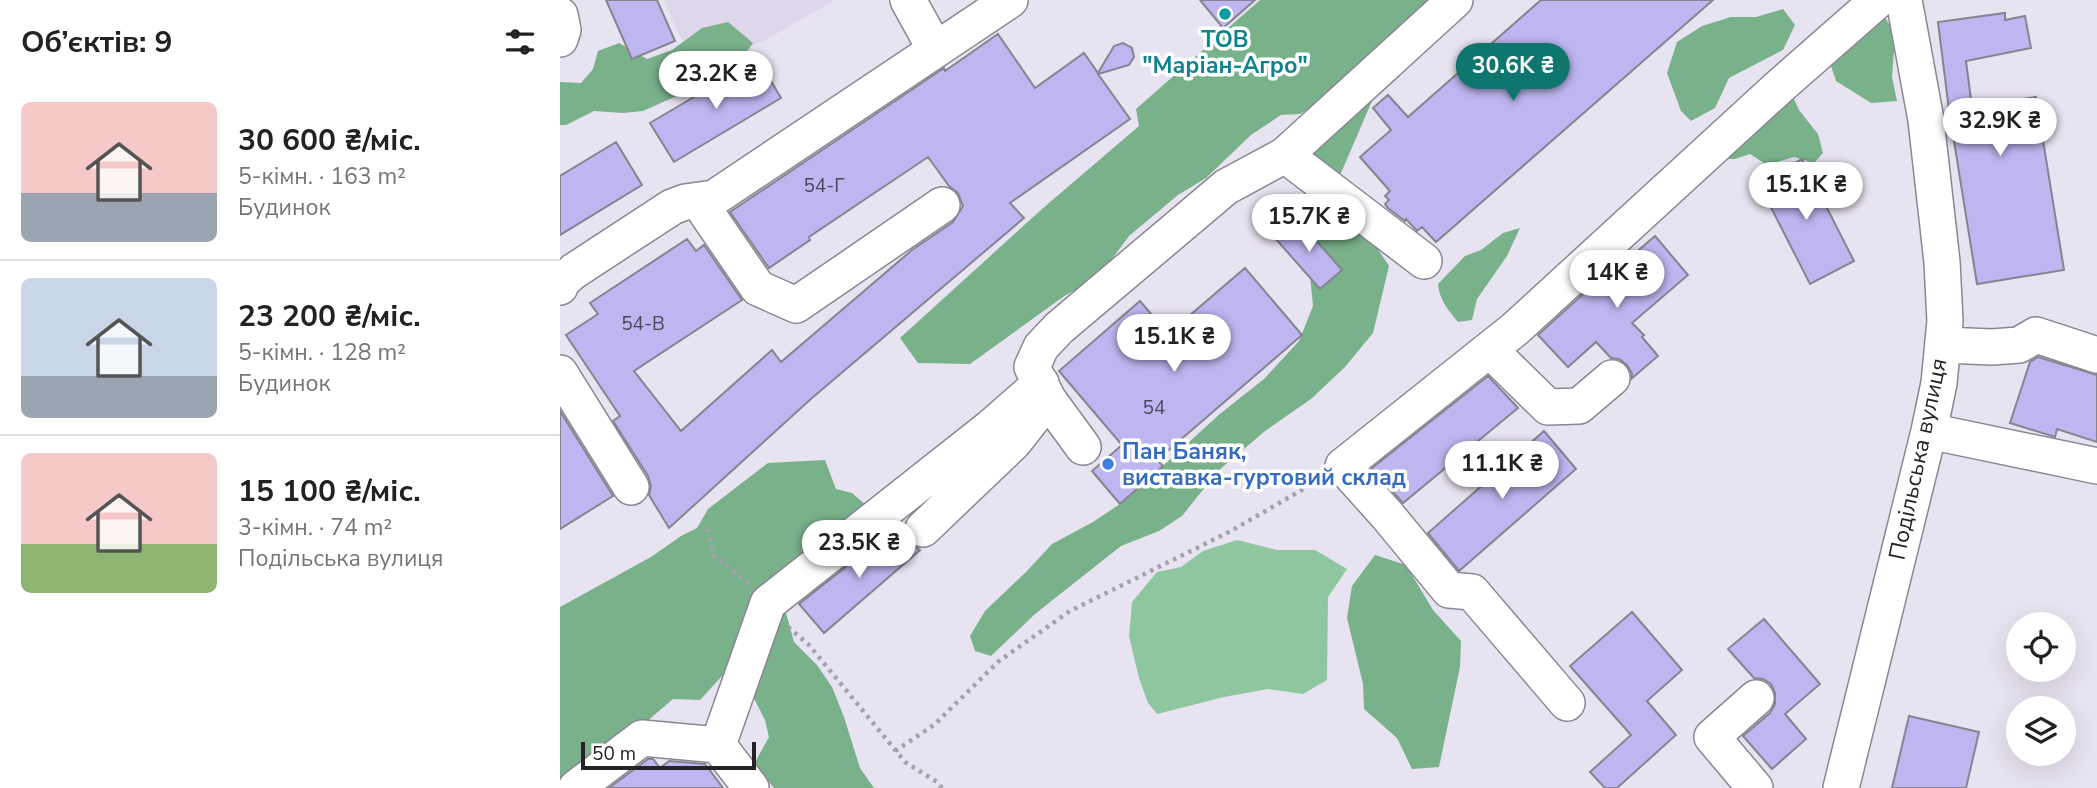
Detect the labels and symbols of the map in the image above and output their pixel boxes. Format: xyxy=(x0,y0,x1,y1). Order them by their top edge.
marker: ТОВ "Маріан-Агро" xyxy=(1217,6,1233,22)
place label: ТОВ "Маріан-Агро" xyxy=(1142,24,1308,81)
pin: 30.6K ₴ xyxy=(1448,43,1578,103)
pin: 23.2K ₴ xyxy=(651,52,781,111)
pin: 32.9K ₴ xyxy=(1935,99,2065,158)
pin: 15.1K ₴ xyxy=(1741,162,1871,222)
house number: 54-Г xyxy=(803,173,845,199)
pin: 15.7K ₴ xyxy=(1244,194,1374,254)
pin: 14K ₴ xyxy=(1568,250,1666,310)
house number: 54-В xyxy=(621,311,665,337)
pin: 15.1K ₴ xyxy=(1109,314,1239,374)
street label: Подільська вулиця xyxy=(1881,355,1955,563)
house number: 54 xyxy=(1143,395,1165,421)
place label: Пан Баняк, виставка-гуртовий склад xyxy=(1122,436,1406,493)
pin: 11.1K ₴ xyxy=(1437,442,1567,501)
marker: Пан Баняк, виставка-гуртовий склад xyxy=(1100,456,1116,472)
pin: 23.5K ₴ xyxy=(794,520,924,580)
scale bar xyxy=(581,739,756,771)

